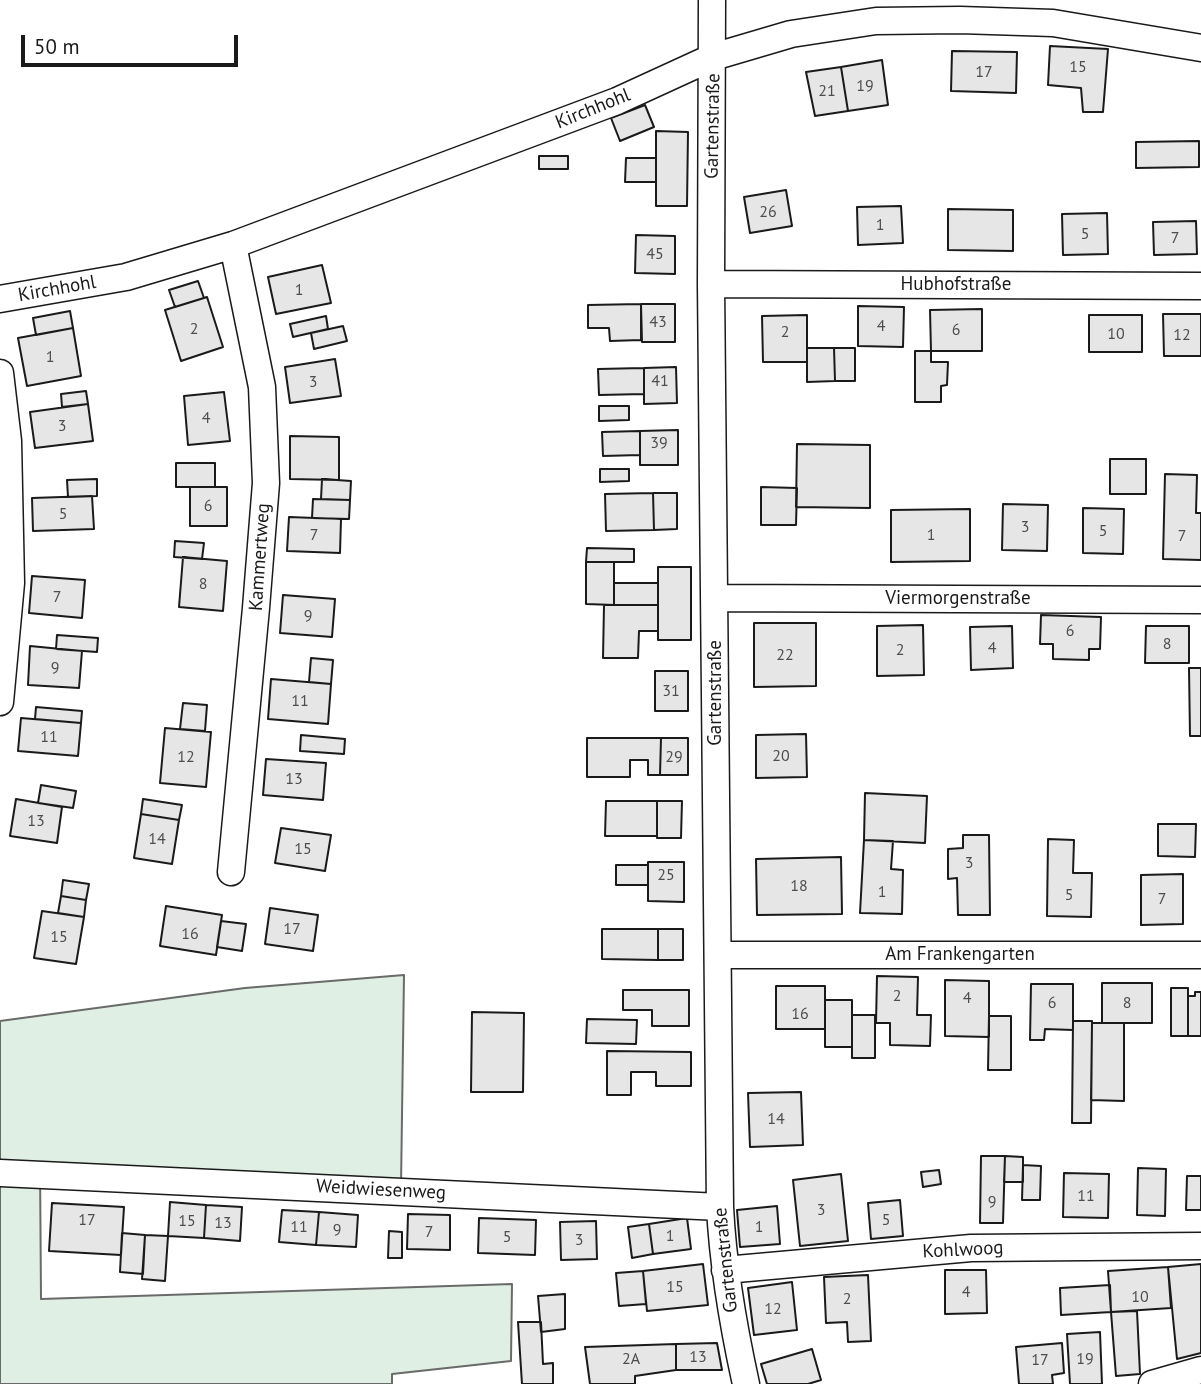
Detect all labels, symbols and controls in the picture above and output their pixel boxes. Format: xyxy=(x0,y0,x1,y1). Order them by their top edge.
scale bar xyxy=(24,21,242,65)
text: 50 m xyxy=(34,33,80,60)
house number: 15 xyxy=(1069,57,1087,77)
house number: 17 xyxy=(975,62,993,82)
street label: Gartenstraße xyxy=(701,73,725,179)
house number: 19 xyxy=(856,76,874,96)
house number: 21 xyxy=(818,81,836,101)
street label: Kirchhohl xyxy=(552,84,634,134)
house number: 26 xyxy=(759,202,777,222)
house number: 1 xyxy=(876,215,884,235)
house number: 5 xyxy=(1081,224,1089,244)
house number: 7 xyxy=(1171,228,1179,248)
house number: 45 xyxy=(646,244,664,264)
street label: Kirchhohl xyxy=(16,271,98,307)
street label: Hubhofstraße xyxy=(901,274,1011,296)
house number: 1 xyxy=(295,280,303,300)
house number: 43 xyxy=(649,312,667,332)
house number: 4 xyxy=(877,316,885,336)
house number: 2 xyxy=(190,319,198,339)
house number: 6 xyxy=(952,320,960,340)
house number: 2 xyxy=(781,322,789,342)
house number: 10 xyxy=(1107,324,1125,344)
house number: 12 xyxy=(1173,325,1191,345)
house number: 1 xyxy=(46,347,54,367)
house number: 41 xyxy=(651,371,669,391)
house number: 3 xyxy=(309,372,317,392)
house number: 4 xyxy=(202,408,210,428)
house number: 3 xyxy=(58,416,66,436)
house number: 39 xyxy=(650,433,668,453)
house number: 6 xyxy=(204,496,212,516)
street label: Kammertweg xyxy=(245,502,275,612)
house number: 5 xyxy=(59,504,67,524)
house number: 3 xyxy=(1021,517,1029,537)
house number: 5 xyxy=(1099,521,1107,541)
house number: 7 xyxy=(310,525,318,545)
house number: 1 xyxy=(927,525,935,545)
house number: 7 xyxy=(1178,526,1186,546)
house number: 8 xyxy=(199,574,207,594)
house number: 7 xyxy=(53,587,61,607)
street label: Viermorgenstraße xyxy=(885,588,1031,610)
house number: 9 xyxy=(304,606,312,626)
house number: 6 xyxy=(1066,621,1074,641)
house number: 8 xyxy=(1163,634,1171,654)
house number: 4 xyxy=(988,638,996,658)
street label: Gartenstraße xyxy=(705,640,727,746)
house number: 2 xyxy=(896,640,904,660)
house number: 22 xyxy=(776,645,794,665)
house number: 9 xyxy=(51,658,59,678)
house number: 31 xyxy=(662,681,680,701)
house number: 11 xyxy=(291,691,309,711)
house number: 11 xyxy=(40,727,58,747)
house number: 20 xyxy=(772,746,790,766)
house number: 12 xyxy=(177,747,195,767)
house number: 29 xyxy=(665,747,683,767)
house number: 13 xyxy=(285,769,303,789)
house number: 13 xyxy=(27,811,45,831)
house number: 14 xyxy=(148,829,166,849)
house number: 15 xyxy=(294,839,312,859)
house number: 3 xyxy=(965,853,973,873)
house number: 25 xyxy=(657,865,675,885)
house number: 18 xyxy=(790,876,808,896)
house number: 1 xyxy=(878,882,886,902)
house number: 5 xyxy=(1065,885,1073,905)
house number: 7 xyxy=(1158,889,1166,909)
house number: 17 xyxy=(283,919,301,939)
house number: 16 xyxy=(181,924,199,944)
house number: 15 xyxy=(50,927,68,947)
street label: Am Frankengarten xyxy=(885,944,1035,966)
house number: 2 xyxy=(893,986,901,1006)
house number: 4 xyxy=(963,988,971,1008)
house number: 6 xyxy=(1048,993,1056,1013)
house number: 8 xyxy=(1123,993,1131,1013)
house number: 16 xyxy=(791,1004,809,1024)
house number: 14 xyxy=(767,1109,785,1129)
street label: Weidwiesenweg xyxy=(315,1175,447,1205)
house number: 11 xyxy=(1077,1186,1095,1206)
house number: 9 xyxy=(988,1192,996,1212)
house number: 3 xyxy=(817,1200,825,1220)
street label: Gartenstraße xyxy=(709,1206,743,1314)
house number: 17 xyxy=(78,1210,96,1230)
house number: 5 xyxy=(882,1210,890,1230)
house number: 15 xyxy=(178,1211,196,1231)
house number: 13 xyxy=(214,1213,232,1233)
house number: 11 xyxy=(290,1217,308,1237)
house number: 1 xyxy=(755,1217,763,1237)
house number: 9 xyxy=(333,1220,341,1240)
house number: 7 xyxy=(425,1222,433,1242)
house number: 1 xyxy=(666,1226,674,1246)
house number: 5 xyxy=(503,1227,511,1247)
house number: 3 xyxy=(575,1230,583,1250)
street label: Kohlwoog xyxy=(922,1236,1004,1264)
house number: 15 xyxy=(666,1277,684,1297)
house number: 4 xyxy=(962,1282,970,1302)
house number: 10 xyxy=(1131,1287,1149,1307)
house number: 2 xyxy=(843,1289,851,1309)
house number: 12 xyxy=(764,1299,782,1319)
house number: 13 xyxy=(689,1347,707,1367)
house number: 2A xyxy=(622,1349,640,1369)
house number: 19 xyxy=(1076,1349,1094,1369)
house number: 17 xyxy=(1031,1350,1049,1370)

